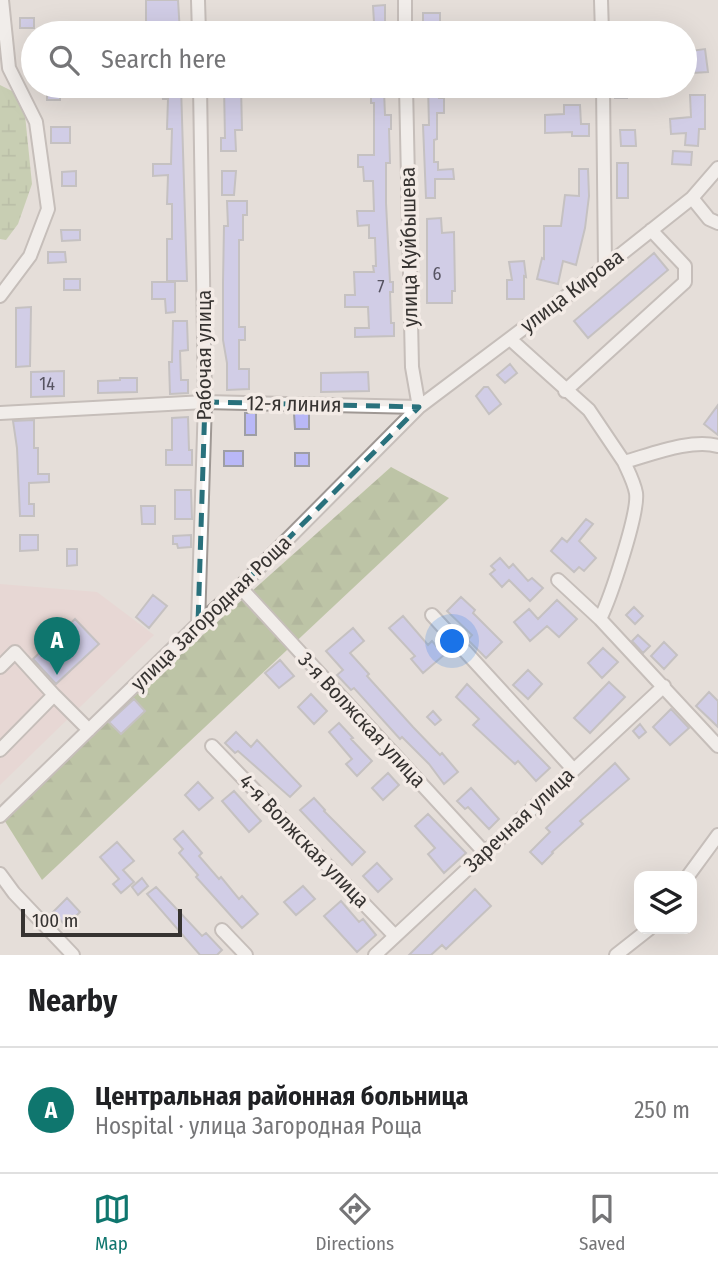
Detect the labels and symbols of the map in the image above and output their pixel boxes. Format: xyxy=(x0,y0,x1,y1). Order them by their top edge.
street label: улица Куйбышева xyxy=(395,167,423,327)
street label: улица Кирова xyxy=(515,244,629,338)
house number: 6 xyxy=(433,263,442,285)
house number: 7 xyxy=(377,276,385,298)
street label: Рабочая улица xyxy=(191,290,217,420)
house number: 14 xyxy=(39,373,55,395)
street label: 12-я линия xyxy=(246,390,342,418)
street label: улица Загородная Роща xyxy=(125,530,297,696)
pin: A xyxy=(34,617,80,675)
your location xyxy=(435,624,469,658)
street label: 3-я Волжская улица xyxy=(293,647,431,793)
street label: Заречная улица xyxy=(458,762,580,878)
street label: 4-я Волжская улица xyxy=(233,769,375,913)
scale bar xyxy=(21,906,182,938)

